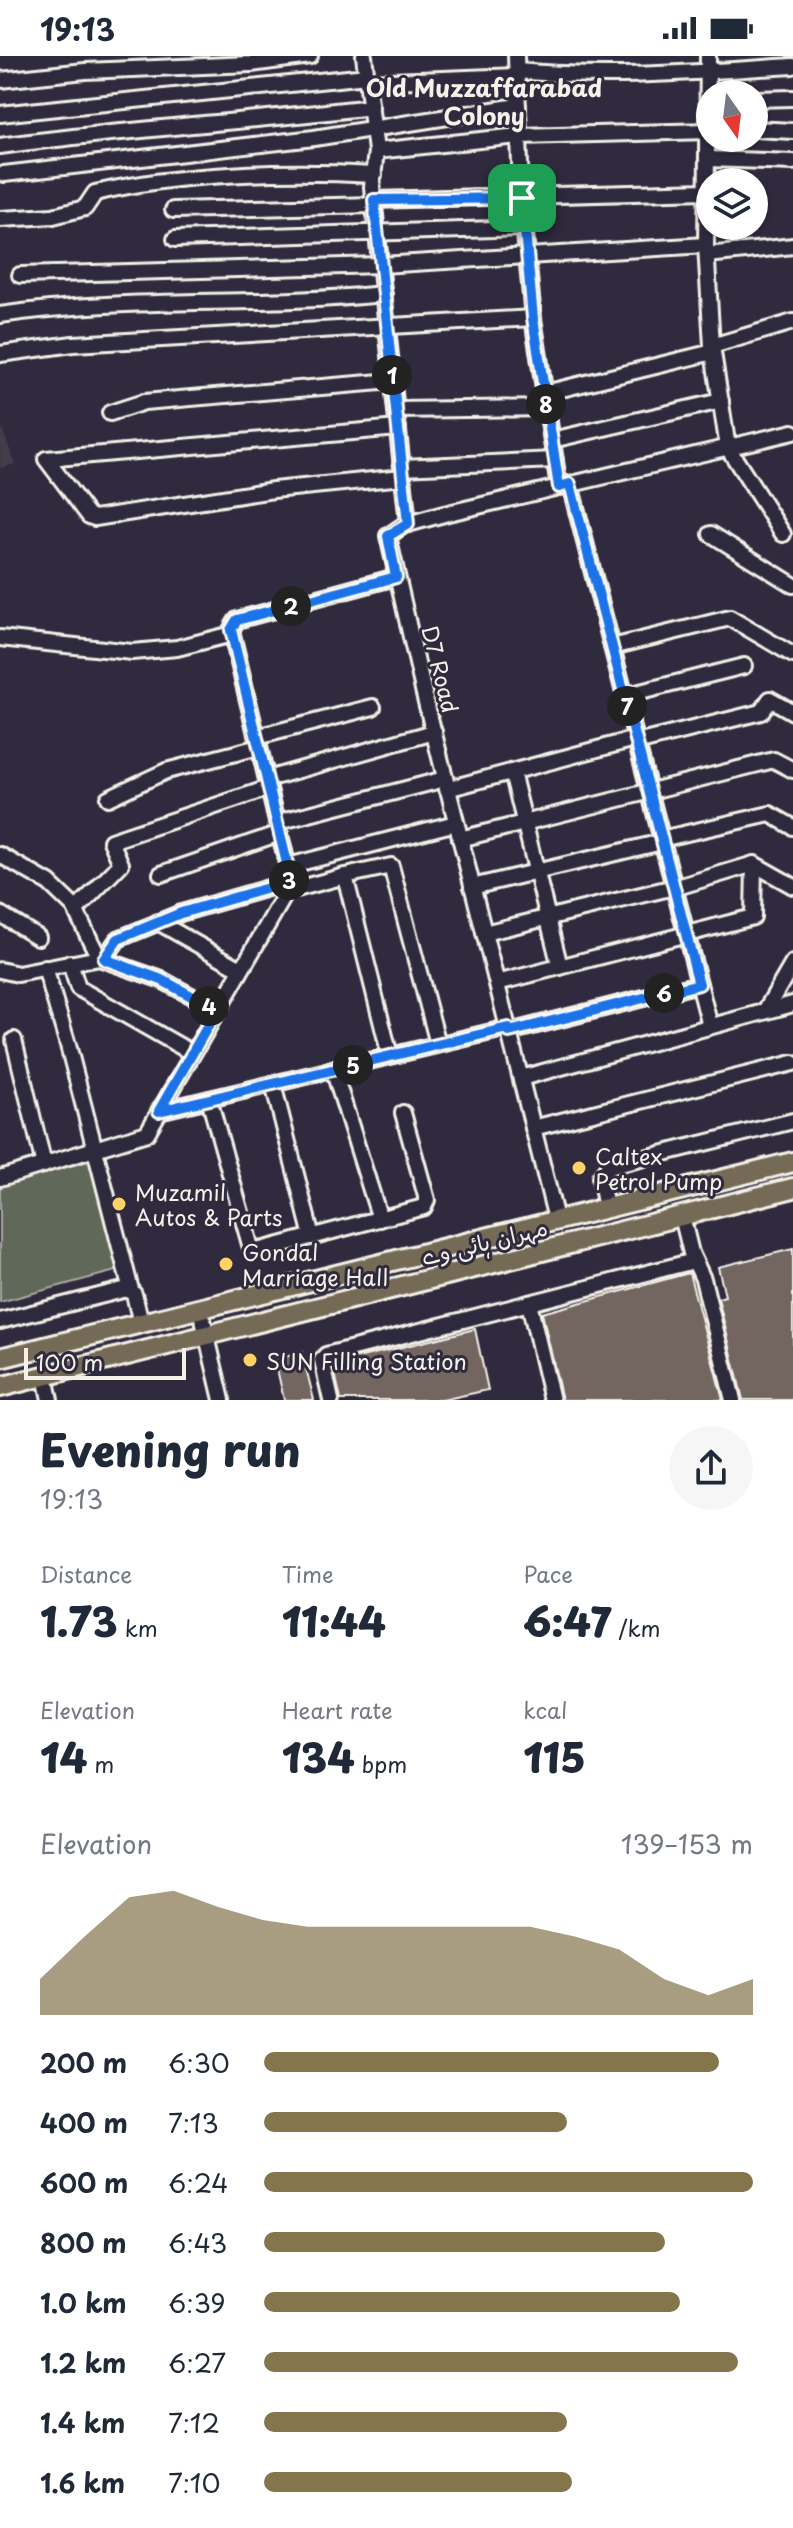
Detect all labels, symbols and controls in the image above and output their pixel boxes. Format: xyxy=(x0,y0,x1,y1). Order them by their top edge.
text: 19:13 xyxy=(40,6,115,51)
district label: Old Muzzaffarabad Colony xyxy=(366,69,602,133)
north arrow xyxy=(696,80,768,152)
map controls xyxy=(696,80,768,240)
pin xyxy=(488,164,556,232)
button: layers xyxy=(696,168,768,240)
icon: arrive xyxy=(500,176,544,220)
pin: 1 xyxy=(372,355,412,395)
text: 1 xyxy=(387,358,397,391)
pin: 8 xyxy=(526,384,566,424)
text: 8 xyxy=(539,387,553,420)
pin: 2 xyxy=(271,586,311,626)
text: 2 xyxy=(283,589,299,622)
street label: D7 Road xyxy=(414,622,468,716)
pin: 7 xyxy=(607,686,647,726)
text: 7 xyxy=(621,689,633,722)
pin: 3 xyxy=(269,860,309,900)
text: 3 xyxy=(282,863,296,896)
pin: 6 xyxy=(644,973,684,1013)
text: 6 xyxy=(656,976,672,1009)
pin: 4 xyxy=(189,986,229,1026)
text: 4 xyxy=(202,989,216,1022)
pin: 5 xyxy=(333,1045,373,1085)
text: 5 xyxy=(346,1048,360,1081)
place label: Caltex Petrol Pump xyxy=(595,1139,722,1197)
marker: Caltex Petrol Pump xyxy=(570,1159,588,1177)
place label: Muzamil Autos & Parts xyxy=(135,1175,282,1233)
marker: Muzamil Autos & Parts xyxy=(110,1195,128,1213)
street label: مہران ہائی وے xyxy=(417,1209,551,1274)
place label: Gondal Marriage Hall xyxy=(242,1235,388,1293)
marker: Gondal Marriage Hall xyxy=(217,1255,235,1273)
scale bar xyxy=(24,1344,186,1380)
place label: SUN Filling Station xyxy=(266,1344,467,1377)
text: 100 m xyxy=(36,1345,103,1378)
marker: SUN Filling Station xyxy=(241,1351,259,1369)
text: Evening run xyxy=(40,1416,301,1482)
button: share xyxy=(669,1426,753,1510)
text: 19:13 xyxy=(40,1479,103,1518)
text: Distance xyxy=(40,1557,132,1590)
text: Time xyxy=(282,1557,334,1590)
text: Pace xyxy=(523,1557,573,1590)
text: 1.73 xyxy=(40,1590,118,1651)
text: 11:44 xyxy=(282,1590,386,1651)
text: 6:47 xyxy=(523,1590,611,1651)
text: km xyxy=(118,1611,158,1644)
text: /km xyxy=(611,1611,661,1644)
text: Elevation xyxy=(40,1693,135,1726)
text: Heart rate xyxy=(282,1693,393,1726)
text: kcal xyxy=(523,1693,567,1726)
text: 14 xyxy=(40,1726,87,1787)
text: 134 xyxy=(282,1726,355,1787)
text: 115 xyxy=(523,1726,586,1787)
text: m xyxy=(87,1747,114,1780)
text: bpm xyxy=(355,1747,407,1780)
text: Elevation xyxy=(40,1824,152,1863)
text: 139–153 m xyxy=(621,1824,753,1863)
text: 200 m xyxy=(40,2043,127,2082)
text: 6:30 xyxy=(168,2043,230,2082)
text: 400 m xyxy=(40,2103,128,2142)
text: 7:13 xyxy=(168,2103,219,2142)
text: 600 m xyxy=(40,2163,128,2202)
text: 6:24 xyxy=(168,2163,229,2202)
text: 800 m xyxy=(40,2223,127,2262)
text: 6:43 xyxy=(168,2223,227,2262)
text: 1.0 km xyxy=(40,2283,127,2322)
text: 6:39 xyxy=(168,2283,226,2322)
text: 1.2 km xyxy=(40,2343,126,2382)
text: 6:27 xyxy=(168,2343,226,2382)
text: 1.4 km xyxy=(40,2403,125,2442)
text: 7:12 xyxy=(168,2403,220,2442)
text: 1.6 km xyxy=(40,2463,125,2502)
text: 7:10 xyxy=(168,2463,221,2502)

